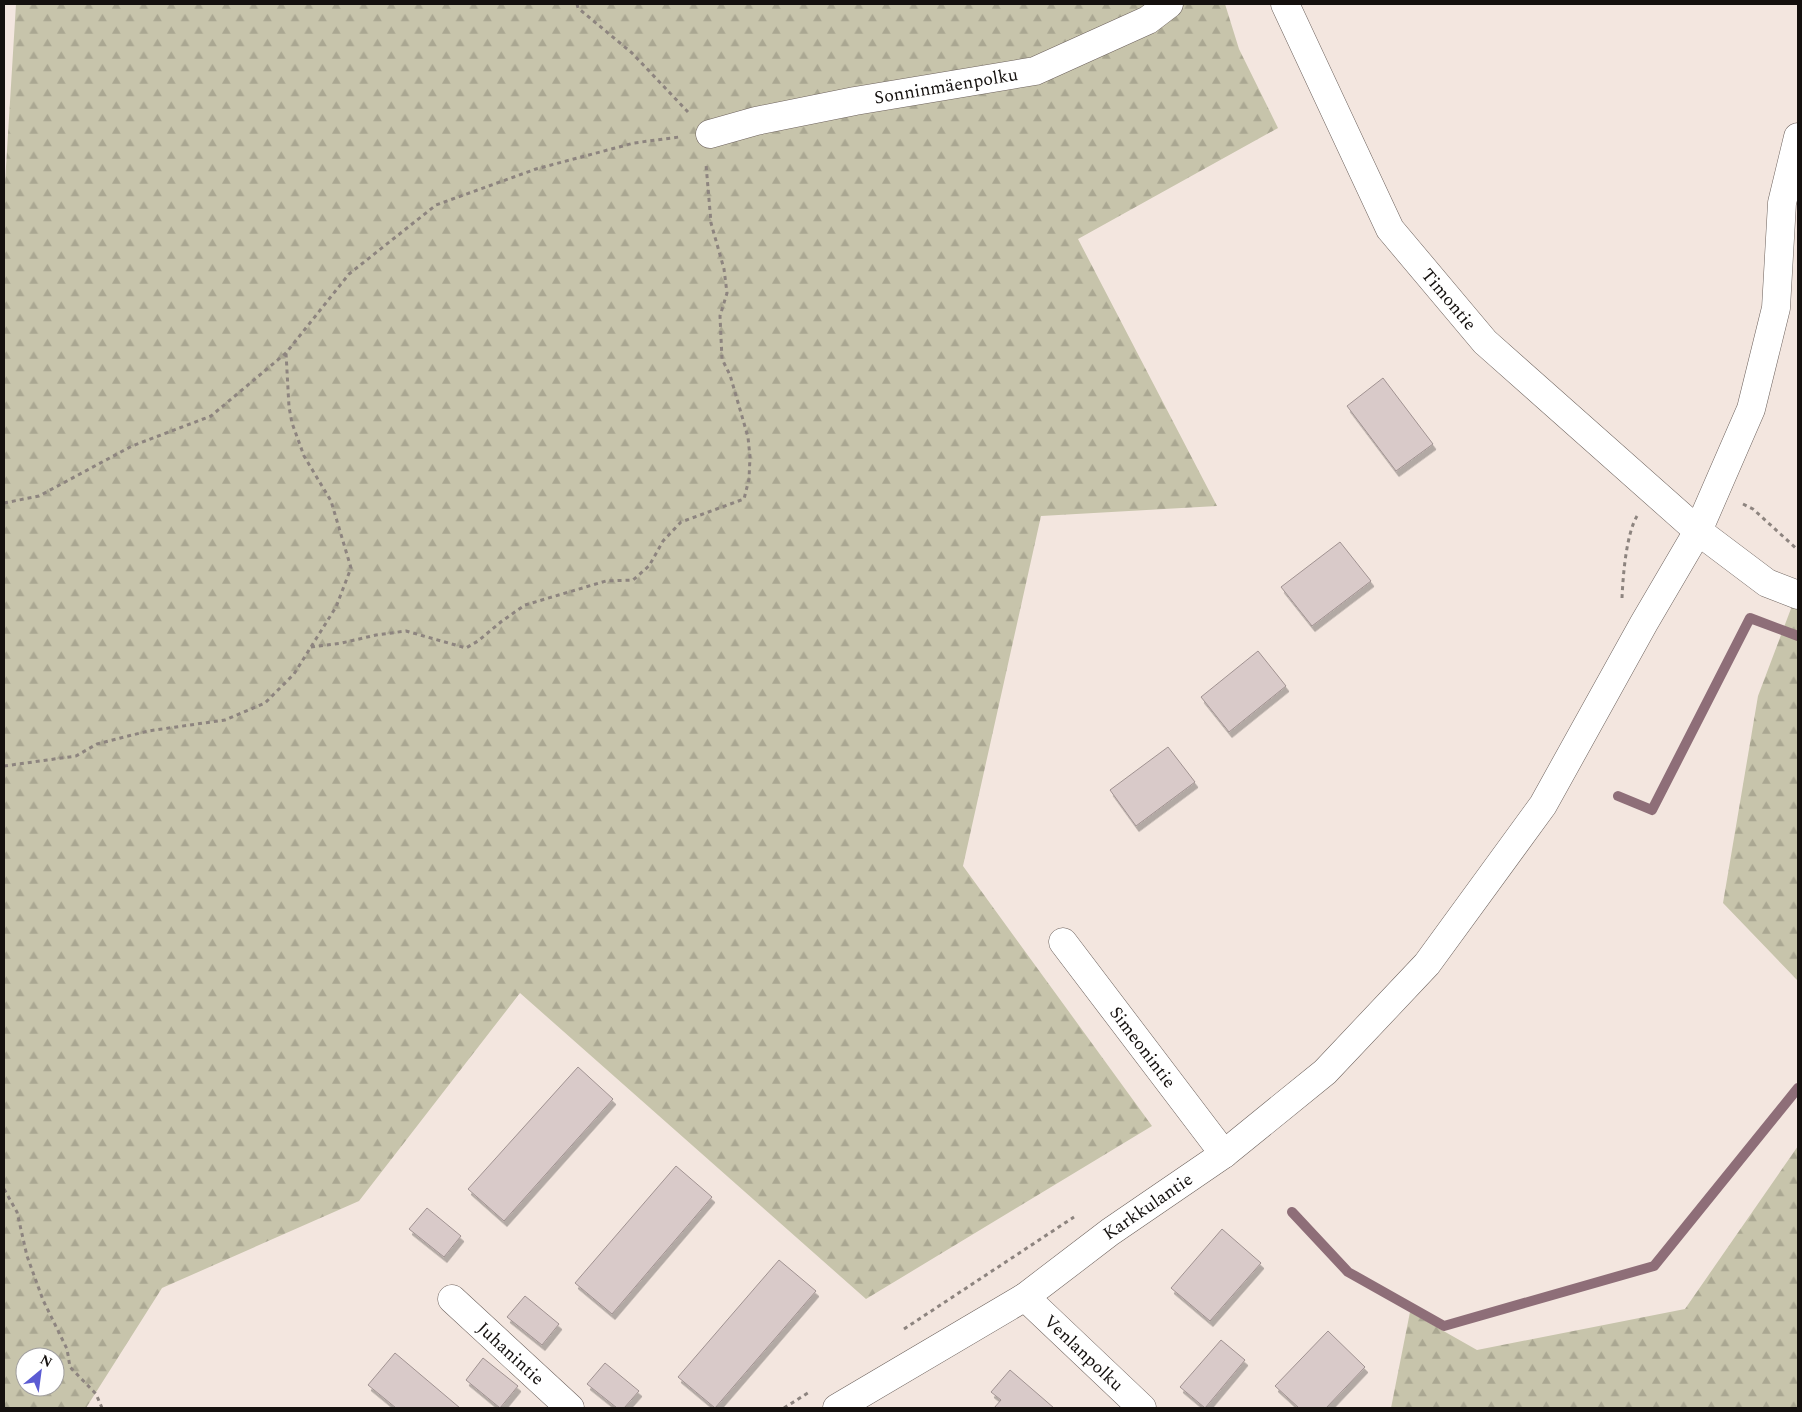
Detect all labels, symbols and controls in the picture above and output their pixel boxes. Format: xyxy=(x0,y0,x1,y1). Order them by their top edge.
street label: Sonninmäenpolku xyxy=(872,61,1020,112)
street label: Timontie xyxy=(1414,262,1483,337)
street label: Simeonintie xyxy=(1103,1001,1182,1094)
street label: Karkkulantie xyxy=(1098,1166,1198,1247)
street label: Venlanpolku xyxy=(1037,1308,1130,1398)
street label: Juhanintie xyxy=(471,1315,550,1392)
north arrow xyxy=(15,1347,65,1397)
text: N xyxy=(36,1349,56,1373)

